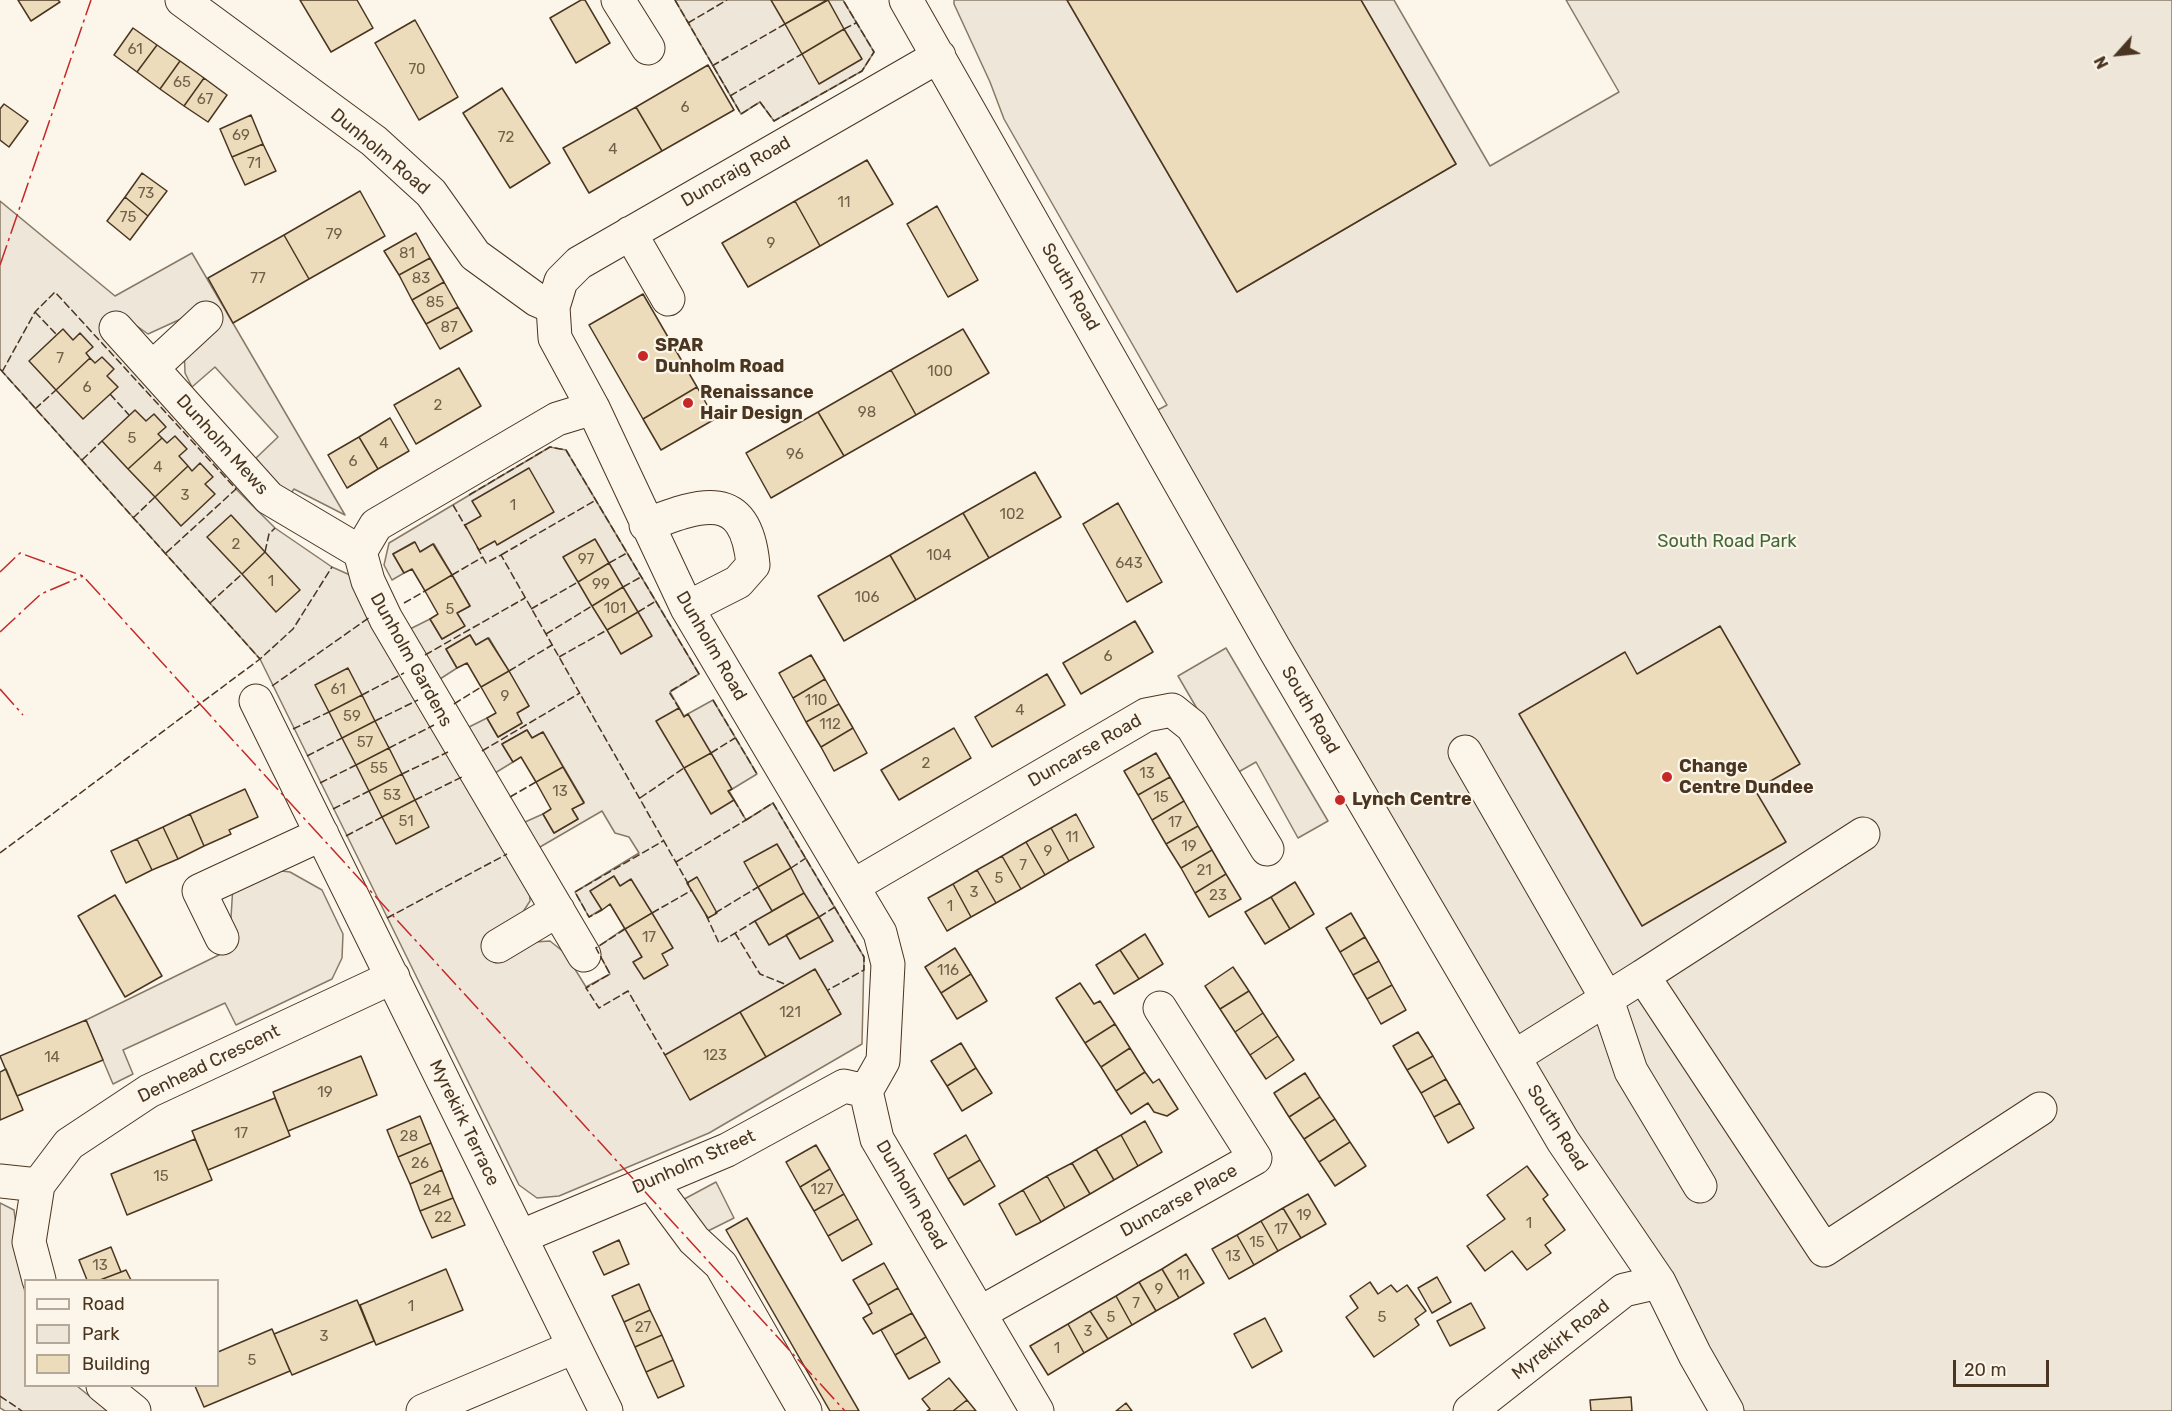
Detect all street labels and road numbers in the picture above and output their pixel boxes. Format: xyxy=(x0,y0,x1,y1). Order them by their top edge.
street label: Dunholm Road xyxy=(326,104,434,200)
street label: Duncraig Road xyxy=(677,132,795,212)
street label: South Road xyxy=(1036,239,1104,335)
street label: Dunholm Mews xyxy=(171,390,273,500)
street label: Dunholm Road xyxy=(671,587,751,705)
street label: Dunholm Gardens xyxy=(365,589,457,731)
street label: South Road xyxy=(1276,662,1344,758)
street label: Duncarse Road xyxy=(1025,710,1145,792)
street label: Denhead Crescent xyxy=(135,1020,283,1108)
street label: Myrekirk Terrace xyxy=(424,1057,504,1189)
street label: South Road xyxy=(1522,1081,1592,1175)
street label: Dunholm Street xyxy=(629,1125,759,1199)
street label: Dunholm Road xyxy=(871,1136,951,1254)
street label: Duncarse Place xyxy=(1117,1160,1241,1242)
street label: Myrekirk Road xyxy=(1508,1295,1614,1385)

